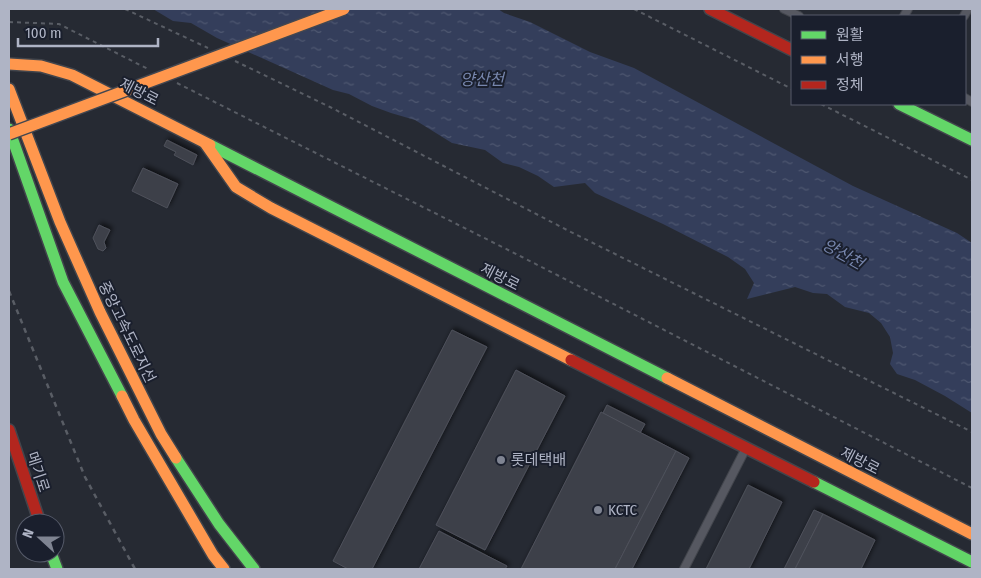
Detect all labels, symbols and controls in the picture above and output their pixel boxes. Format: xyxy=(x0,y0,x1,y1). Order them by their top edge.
scale bar xyxy=(18,15,158,47)
legend xyxy=(791,15,966,105)
text: 100 m xyxy=(25,24,62,42)
text: 원활 xyxy=(836,26,864,44)
text: 서행 xyxy=(836,51,864,69)
water label: 양산천 xyxy=(460,70,506,89)
street label: 제방로 xyxy=(116,75,162,109)
text: 정체 xyxy=(836,76,864,94)
water label: 양산천 xyxy=(819,235,869,274)
street label: 제방로 xyxy=(477,260,523,294)
street label: 중앙고속도로지선 xyxy=(95,278,159,386)
street label: 제방로 xyxy=(837,444,883,478)
street label: 메기로 xyxy=(23,450,53,494)
place label: 롯데택배 xyxy=(511,451,566,469)
marker: 롯데택배 xyxy=(495,454,507,466)
place label: KCTC xyxy=(608,501,638,519)
marker: KCTC xyxy=(592,504,604,516)
north arrow xyxy=(15,513,65,563)
text: N xyxy=(19,527,38,540)

